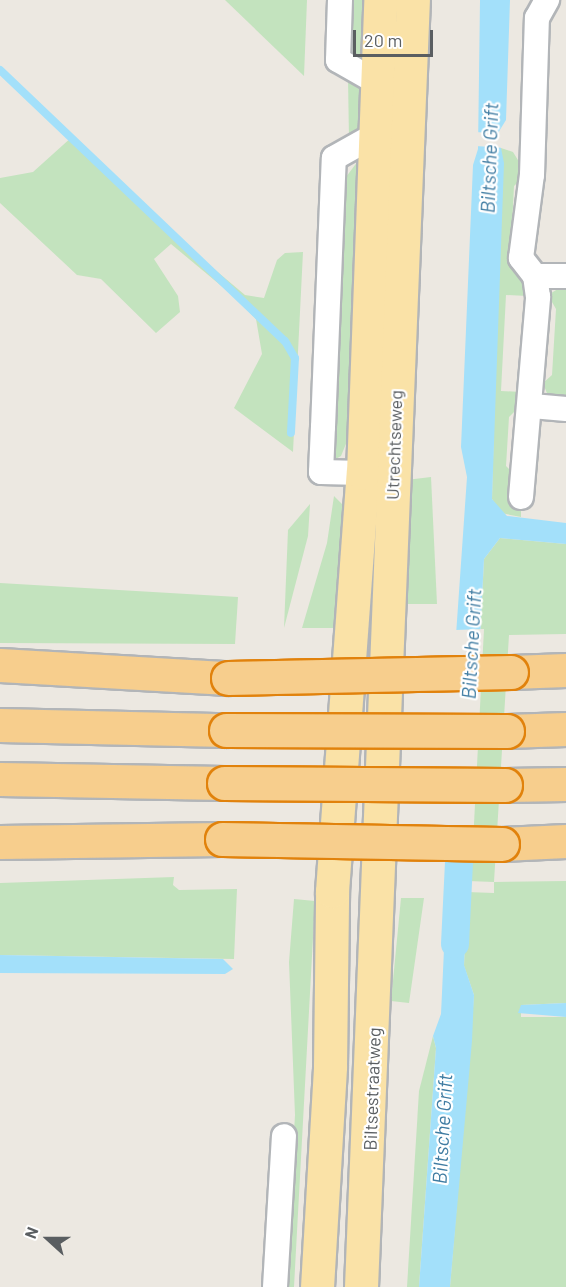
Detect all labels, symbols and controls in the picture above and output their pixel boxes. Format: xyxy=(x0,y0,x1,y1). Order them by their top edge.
scale bar xyxy=(356,18,436,56)
text: 20 m xyxy=(364,29,402,51)
water label: Biltsche Grift xyxy=(475,102,503,214)
street label: Utrechtseweg xyxy=(381,390,407,500)
water label: Biltsche Grift xyxy=(456,588,486,700)
street label: Biltsestraatweg xyxy=(359,1027,385,1151)
water label: Biltsche Grift xyxy=(427,1073,457,1185)
north arrow xyxy=(18,1209,78,1269)
text: N xyxy=(20,1224,42,1241)

